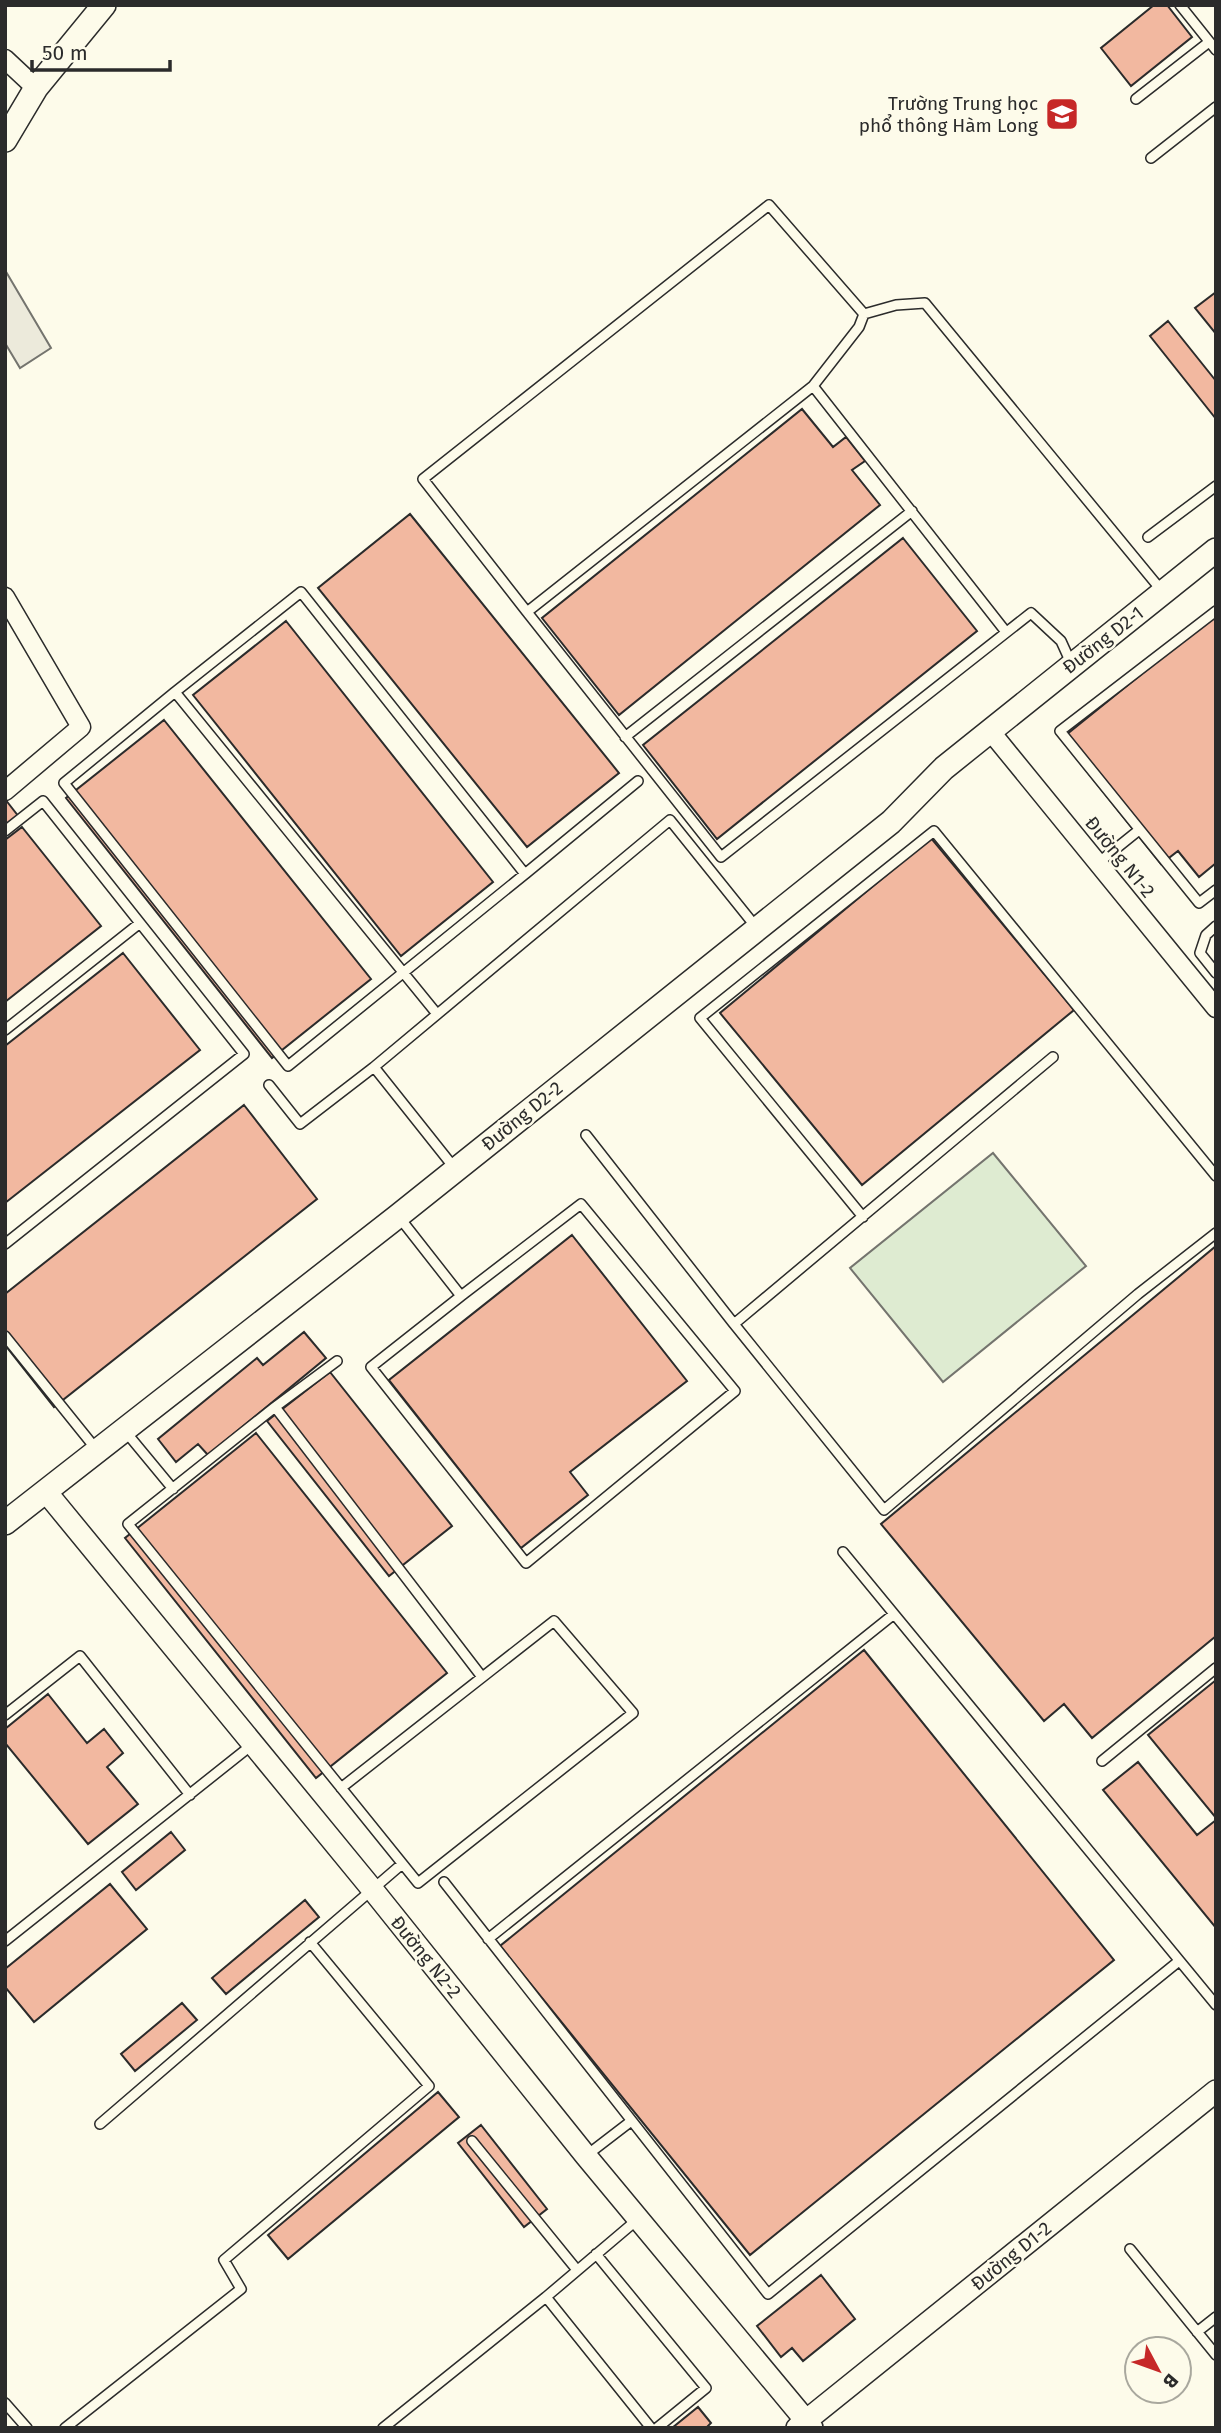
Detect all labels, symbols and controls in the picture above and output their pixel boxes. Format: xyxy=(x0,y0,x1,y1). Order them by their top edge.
scale bar xyxy=(32,28,170,72)
text: 50 m xyxy=(42,40,88,66)
place label: Trường Trung học phổ thông Hàm Long xyxy=(859,92,1038,137)
school or university icon: Trường Trung học phổ thông Hàm Long xyxy=(1043,95,1081,133)
street label: Đường D2-1 xyxy=(1058,601,1148,679)
street label: Đường N1-2 xyxy=(1080,812,1160,902)
street label: Đường D2-2 xyxy=(477,1076,567,1156)
street label: Đường N2-2 xyxy=(386,1911,466,2003)
street label: Đường D1-2 xyxy=(966,2217,1056,2295)
north arrow xyxy=(1123,2335,1193,2405)
text: B xyxy=(1158,2369,1183,2393)

